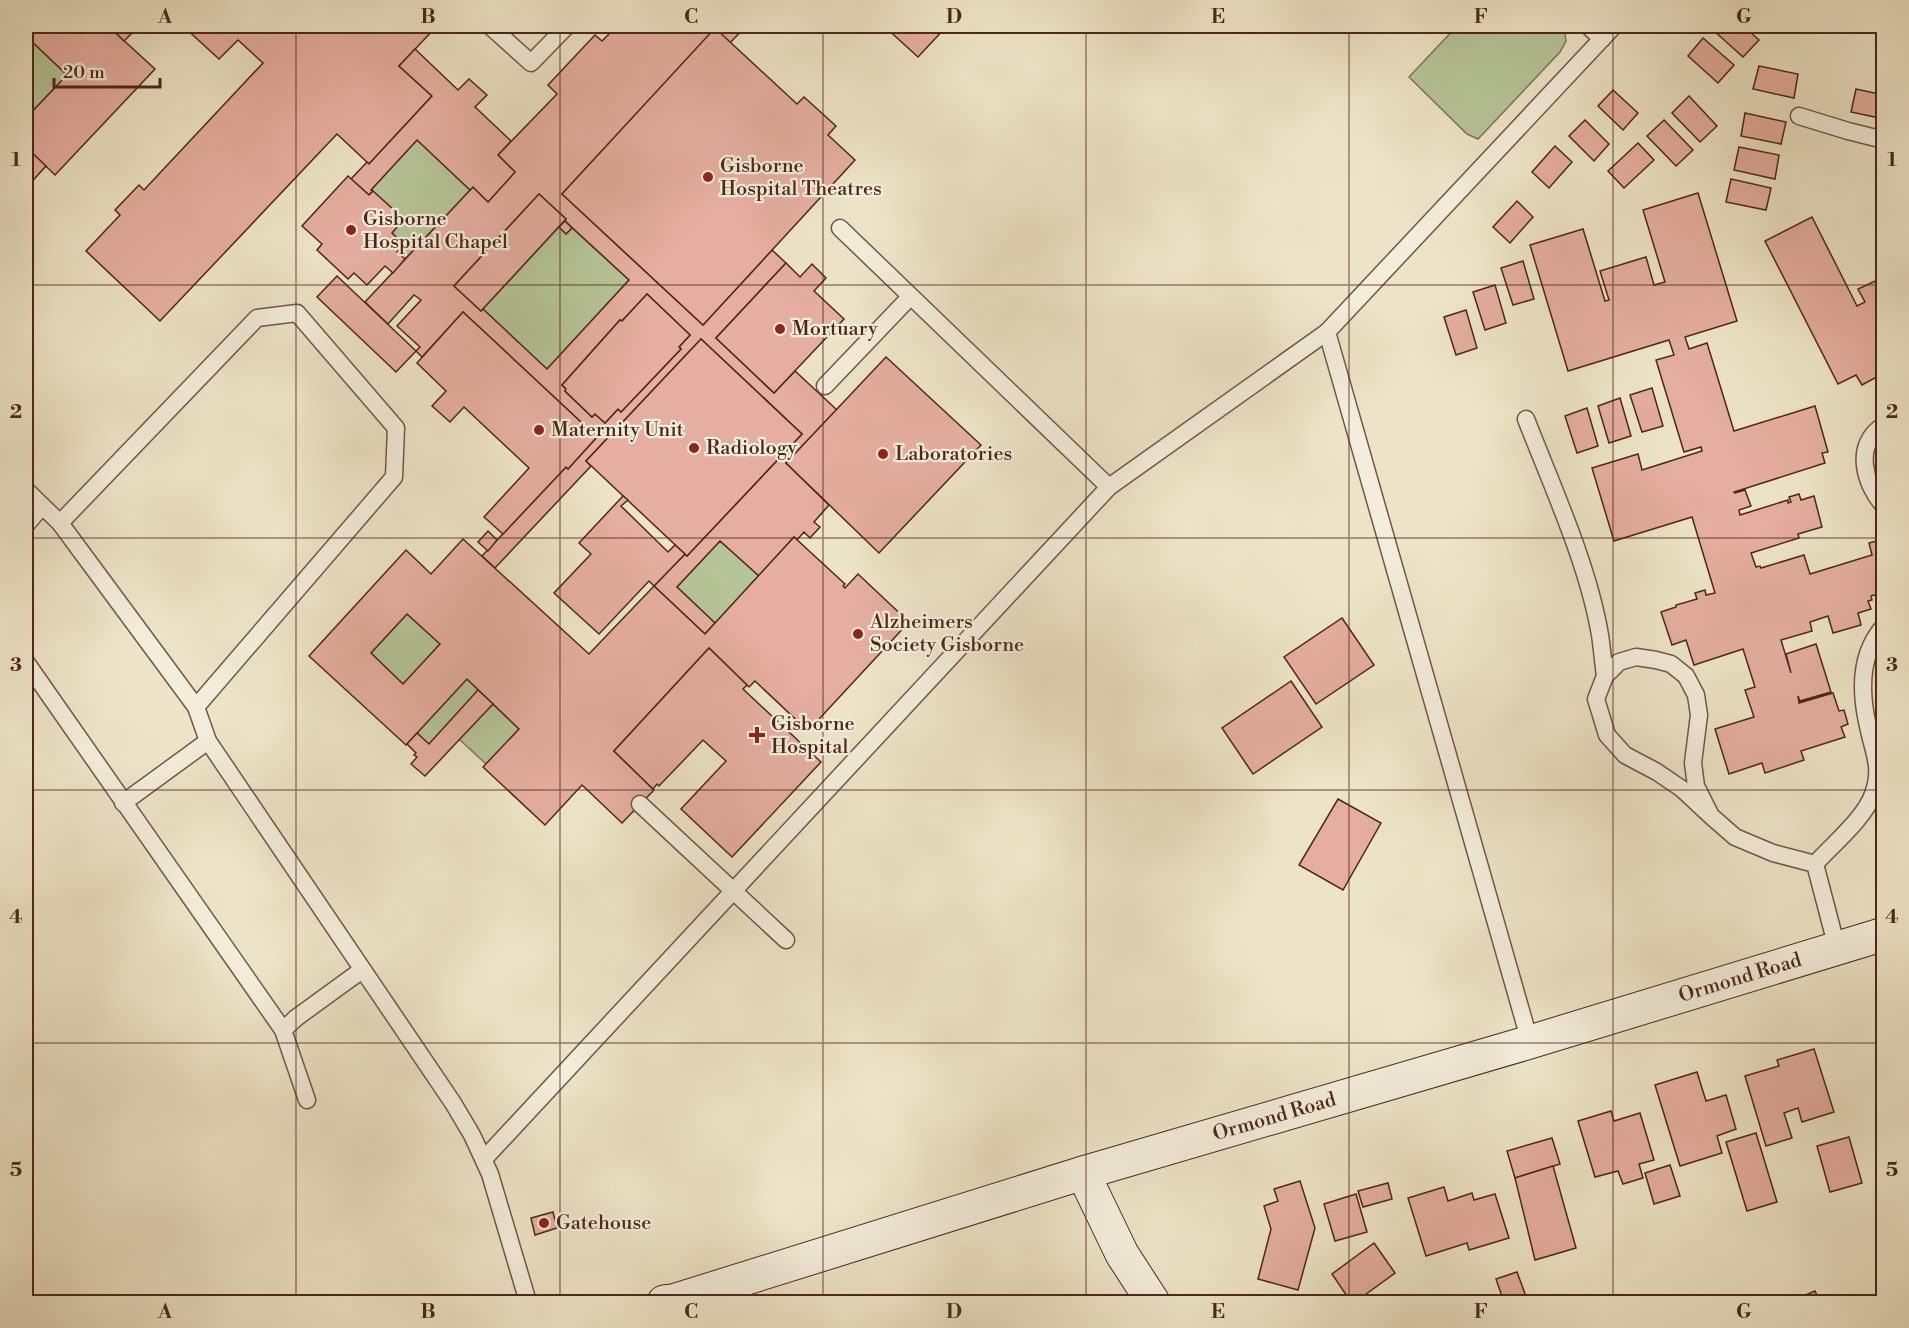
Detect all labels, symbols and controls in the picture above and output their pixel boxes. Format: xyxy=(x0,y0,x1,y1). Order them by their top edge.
text: A xyxy=(157,5,173,30)
text: B xyxy=(420,5,436,30)
text: C xyxy=(684,5,698,30)
text: D xyxy=(946,5,962,30)
text: E xyxy=(1211,5,1225,30)
text: F xyxy=(1474,5,1488,30)
text: G xyxy=(1736,5,1752,30)
scale bar xyxy=(54,51,160,89)
text: 20 m xyxy=(63,61,105,84)
text: 1 xyxy=(11,148,21,173)
text: 1 xyxy=(1887,148,1897,173)
place label: Gisborne Hospital Theatres xyxy=(720,154,882,202)
marker: Gisborne Hospital Theatres xyxy=(701,170,715,184)
place label: Gisborne Hospital Chapel xyxy=(363,207,508,255)
marker: Gisborne Hospital Chapel xyxy=(344,223,358,237)
place label: Mortuary xyxy=(792,317,878,342)
marker: Mortuary xyxy=(773,322,787,336)
text: 2 xyxy=(10,400,22,425)
text: 2 xyxy=(1886,400,1898,425)
place label: Maternity Unit xyxy=(551,418,684,443)
marker: Maternity Unit xyxy=(532,423,546,437)
place label: Radiology xyxy=(706,436,797,461)
marker: Radiology xyxy=(687,441,701,455)
place label: Laboratories xyxy=(895,442,1012,467)
marker: Laboratories xyxy=(876,447,890,461)
place label: Alzheimers Society Gisborne xyxy=(869,610,1024,658)
marker: Alzheimers Society Gisborne xyxy=(851,627,865,641)
text: 3 xyxy=(10,653,22,678)
text: 3 xyxy=(1886,653,1898,678)
place label: Gisborne Hospital xyxy=(771,712,855,760)
marker: Gisborne Hospital xyxy=(748,726,766,744)
text: 4 xyxy=(9,905,23,930)
text: 4 xyxy=(1885,905,1899,930)
street label: Ormond Road xyxy=(1676,947,1805,1008)
street label: Ormond Road xyxy=(1210,1087,1340,1147)
text: 5 xyxy=(10,1158,22,1183)
text: 5 xyxy=(1886,1158,1898,1183)
place label: Gatehouse xyxy=(556,1211,651,1236)
marker: Gatehouse xyxy=(537,1216,551,1230)
text: A xyxy=(157,1300,173,1325)
text: B xyxy=(420,1300,436,1325)
text: C xyxy=(684,1300,698,1325)
text: D xyxy=(946,1300,962,1325)
text: E xyxy=(1211,1300,1225,1325)
text: F xyxy=(1474,1300,1488,1325)
text: G xyxy=(1736,1300,1752,1325)

